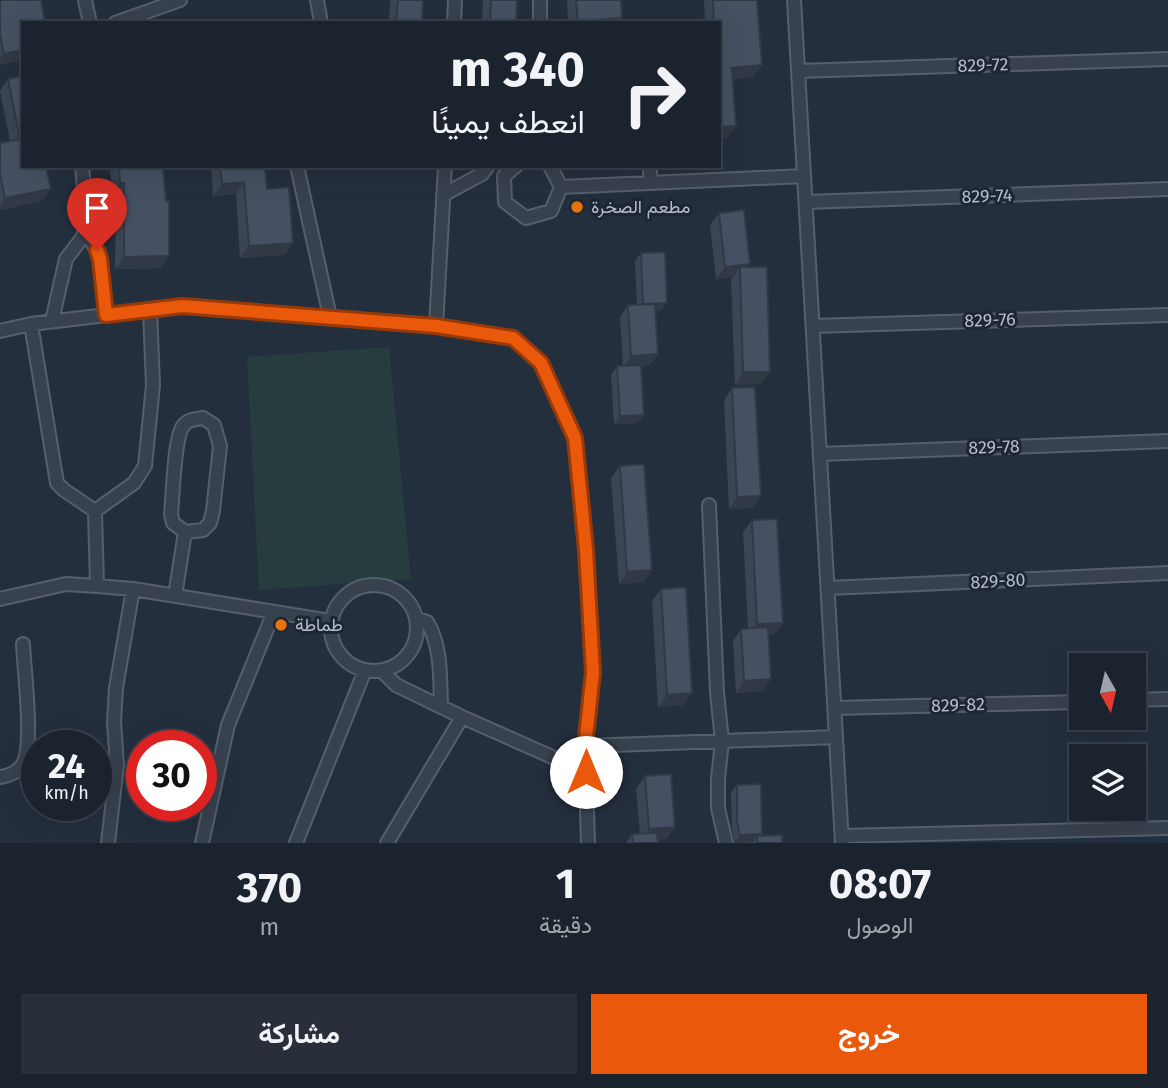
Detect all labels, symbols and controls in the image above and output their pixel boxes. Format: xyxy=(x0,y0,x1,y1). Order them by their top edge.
text: 340 m xyxy=(450,40,585,99)
icon: right xyxy=(609,49,700,140)
street label: 829-72 xyxy=(957,53,1009,77)
text: انعطف يمينًا xyxy=(431,103,585,141)
pin xyxy=(67,178,127,250)
street label: 829-74 xyxy=(961,184,1013,208)
icon: arrive xyxy=(78,189,116,227)
place label: مطعم الصخرة xyxy=(591,196,690,219)
marker: مطعم الصخرة xyxy=(569,199,585,215)
street label: 829-76 xyxy=(964,308,1016,332)
street label: 829-78 xyxy=(968,435,1020,459)
street label: 829-80 xyxy=(970,569,1026,593)
place label: طماطة xyxy=(295,614,343,636)
marker: طماطة xyxy=(273,617,289,633)
north arrow xyxy=(1069,653,1146,730)
map controls xyxy=(1069,653,1146,821)
street label: 829-82 xyxy=(931,693,985,717)
speed limit sign: 30 xyxy=(126,730,217,821)
position arrow xyxy=(549,735,623,809)
button: layers xyxy=(1069,744,1146,821)
text: 24 xyxy=(48,745,85,787)
text: km/h xyxy=(44,782,89,804)
text: 1 xyxy=(556,859,575,909)
text: 08:07 xyxy=(829,859,931,909)
text: 370 xyxy=(237,863,302,913)
text: دقيقة xyxy=(539,911,592,939)
text: الوصول xyxy=(847,911,913,939)
text: m xyxy=(260,913,279,941)
button: مشاركة xyxy=(21,994,577,1074)
button: خروج xyxy=(591,994,1147,1074)

